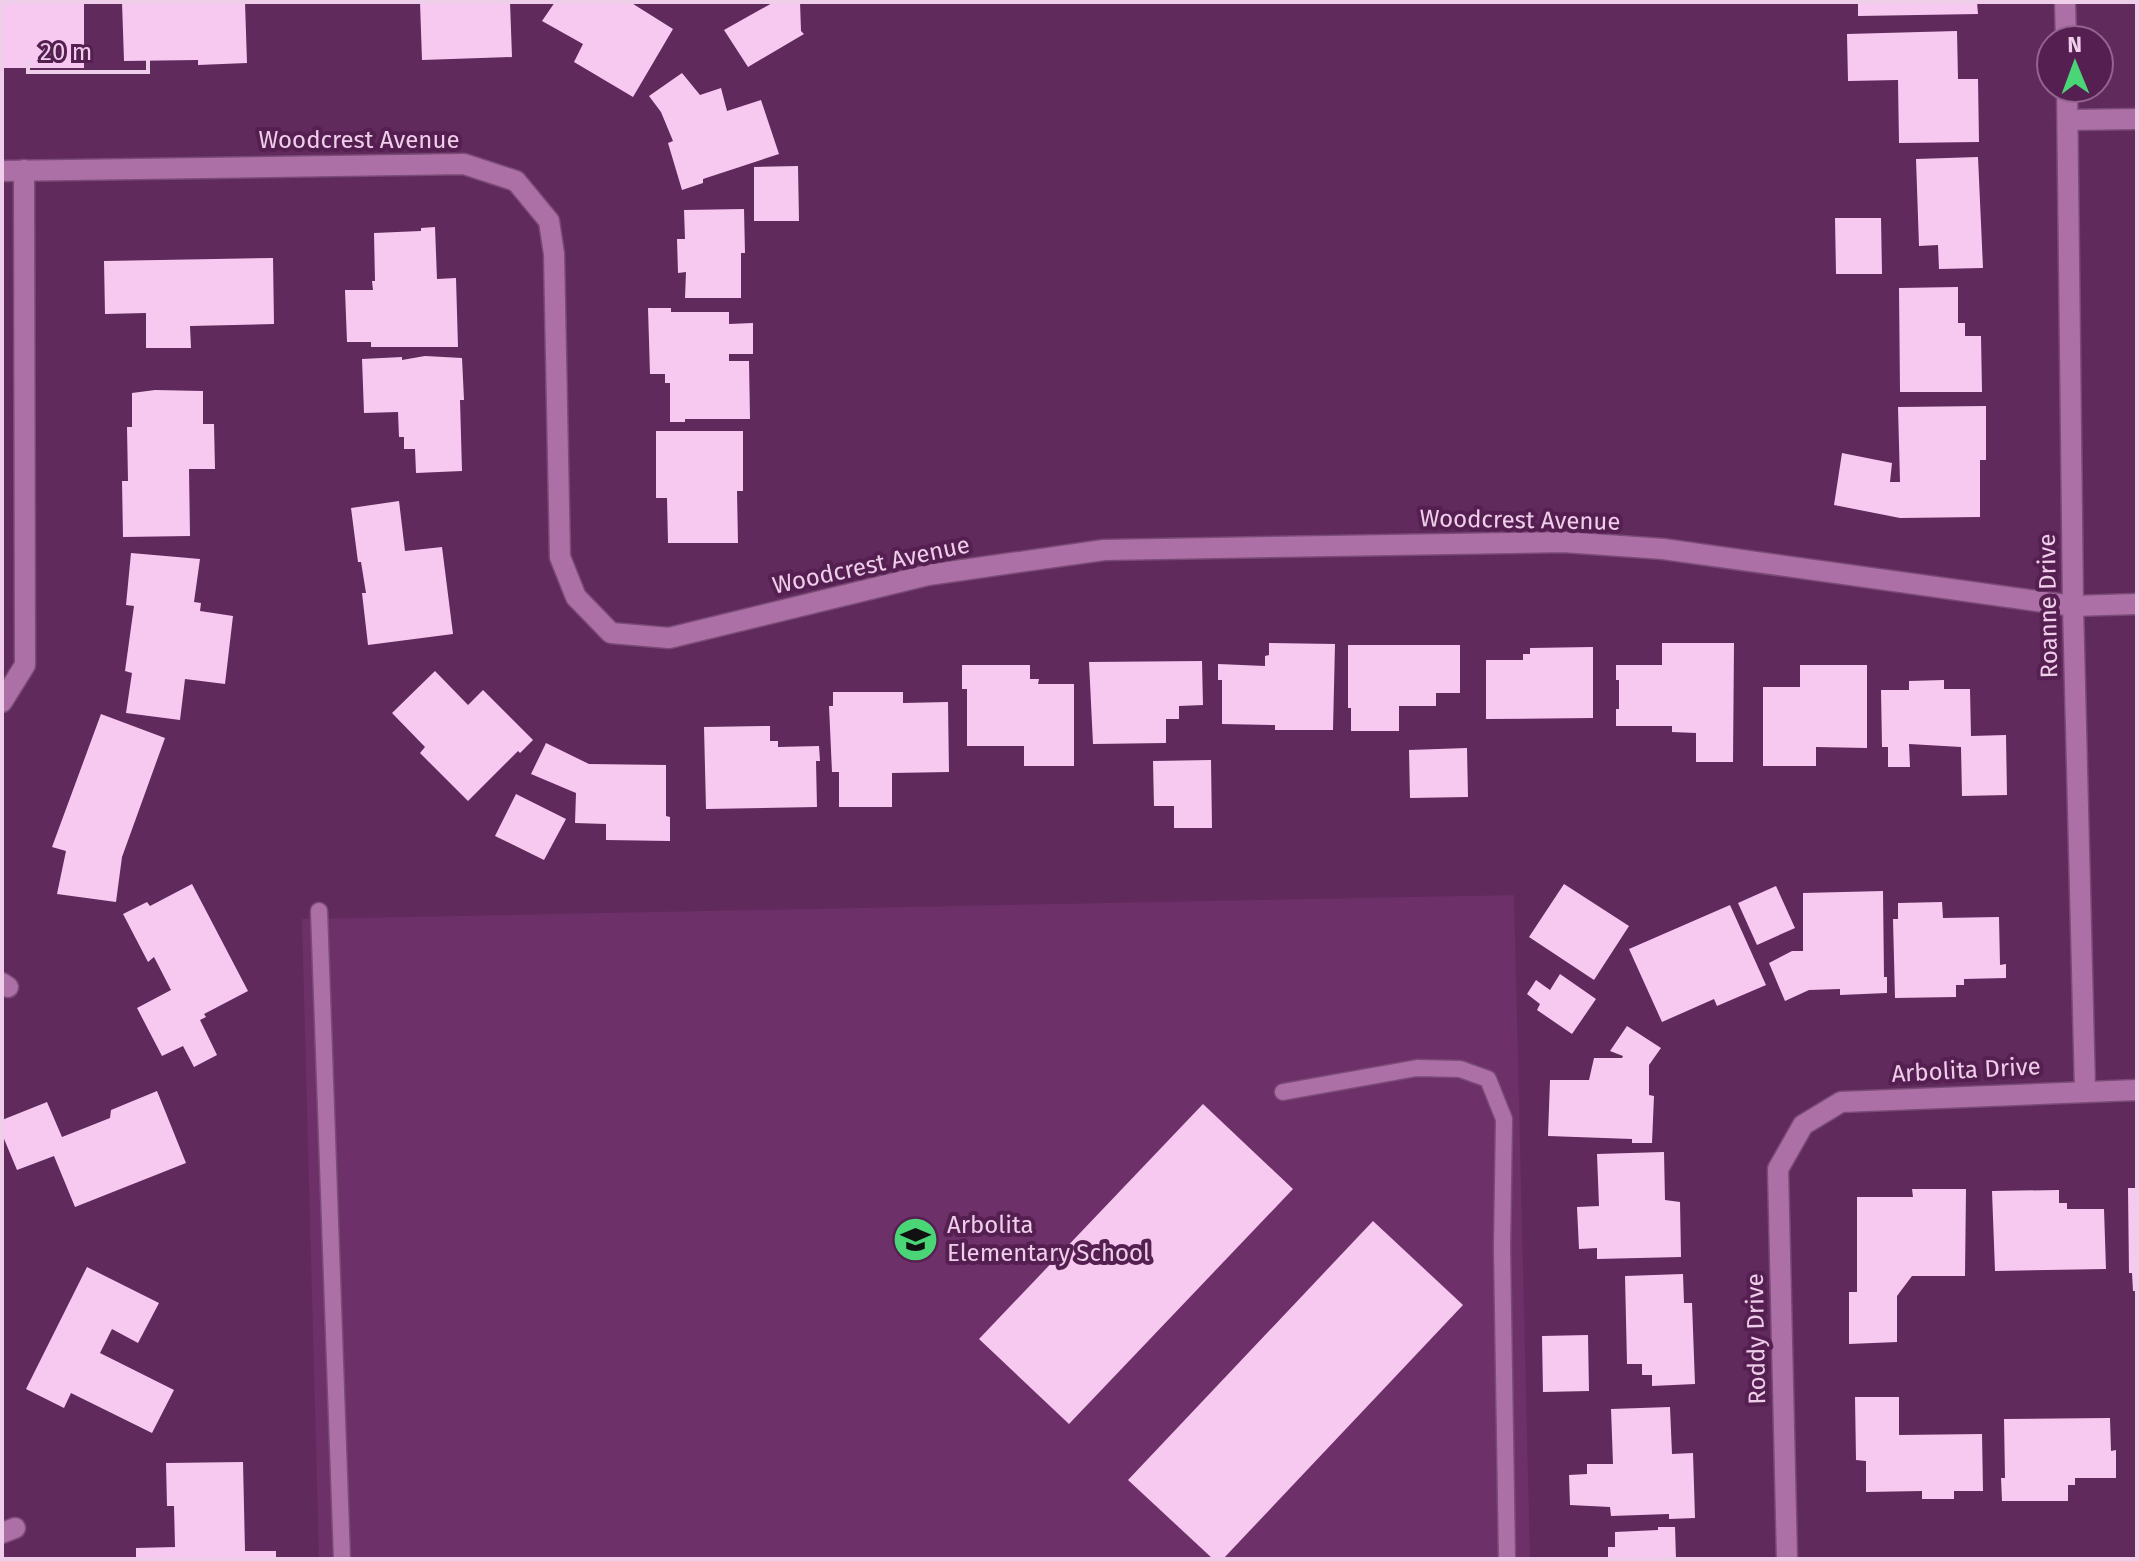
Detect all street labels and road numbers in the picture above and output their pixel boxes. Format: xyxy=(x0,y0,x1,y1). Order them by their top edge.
street label: Woodcrest Avenue xyxy=(259,126,459,154)
street label: Woodcrest Avenue xyxy=(1419,504,1621,536)
street label: Woodcrest Avenue xyxy=(770,530,972,600)
street label: Roanne Drive xyxy=(2033,533,2063,679)
street label: Arbolita Drive xyxy=(1891,1052,2041,1088)
street label: Roddy Drive xyxy=(1741,1273,1771,1405)

